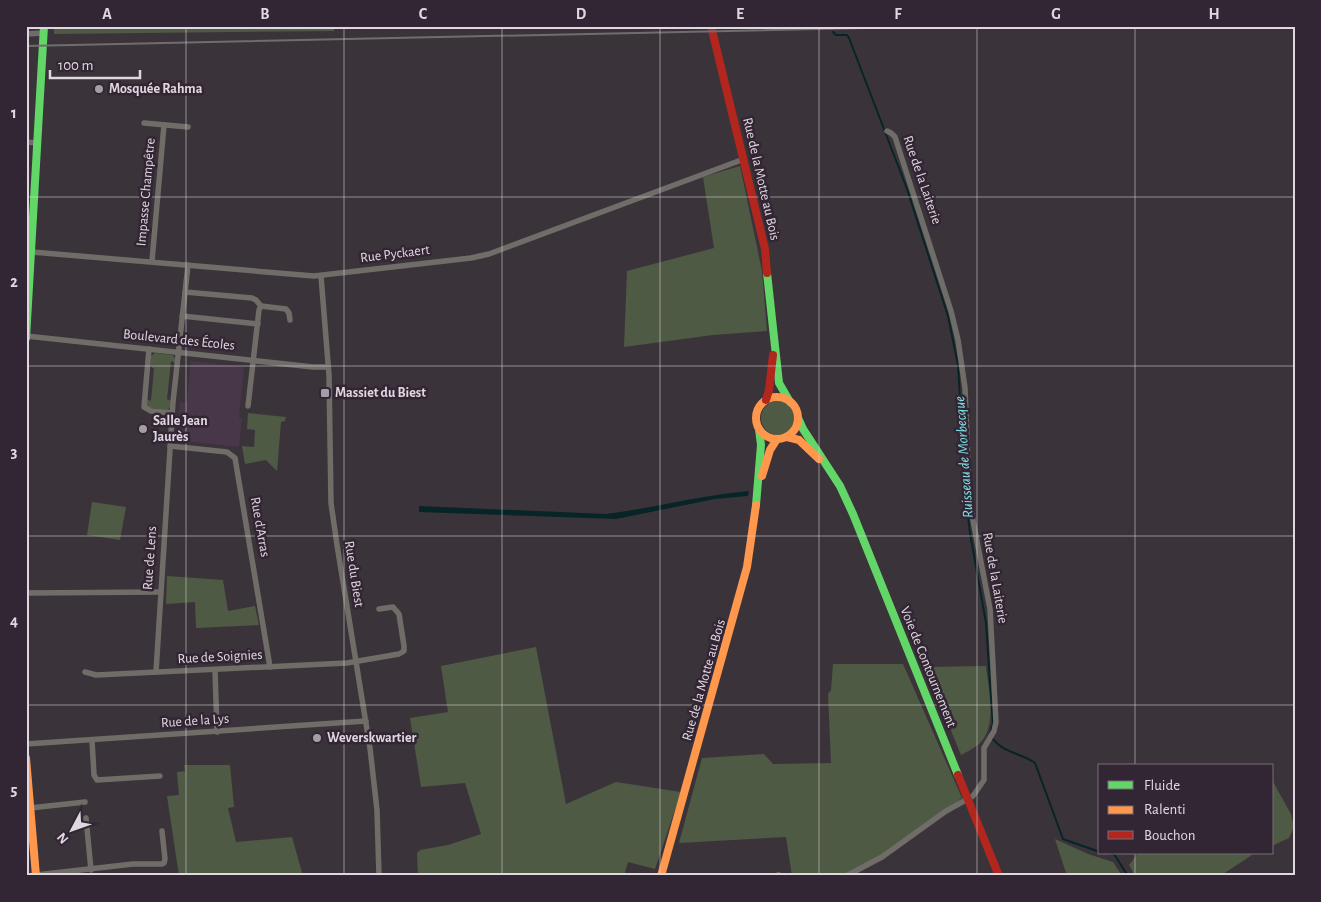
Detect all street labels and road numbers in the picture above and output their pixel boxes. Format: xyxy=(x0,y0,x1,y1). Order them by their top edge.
street label: Rue de la Motte au Bois xyxy=(740,116,782,242)
street label: Rue de la Laiterie xyxy=(900,134,944,226)
street label: Impasse Champêtre xyxy=(134,137,158,247)
street label: Rue Pyckaert xyxy=(359,243,431,265)
street label: Boulevard des Écoles xyxy=(122,324,236,353)
street label: Rue d'Arras xyxy=(248,496,272,558)
street label: Rue de Lens xyxy=(141,526,159,590)
street label: Rue de la Laiterie xyxy=(980,531,1010,625)
street label: Rue du Biest xyxy=(342,540,366,609)
street label: Voie de Contournement xyxy=(897,605,959,730)
street label: Rue de la Motte au Bois xyxy=(680,618,728,742)
street label: Rue de Soignies xyxy=(177,648,263,666)
street label: Rue de la Lys xyxy=(160,712,230,730)

